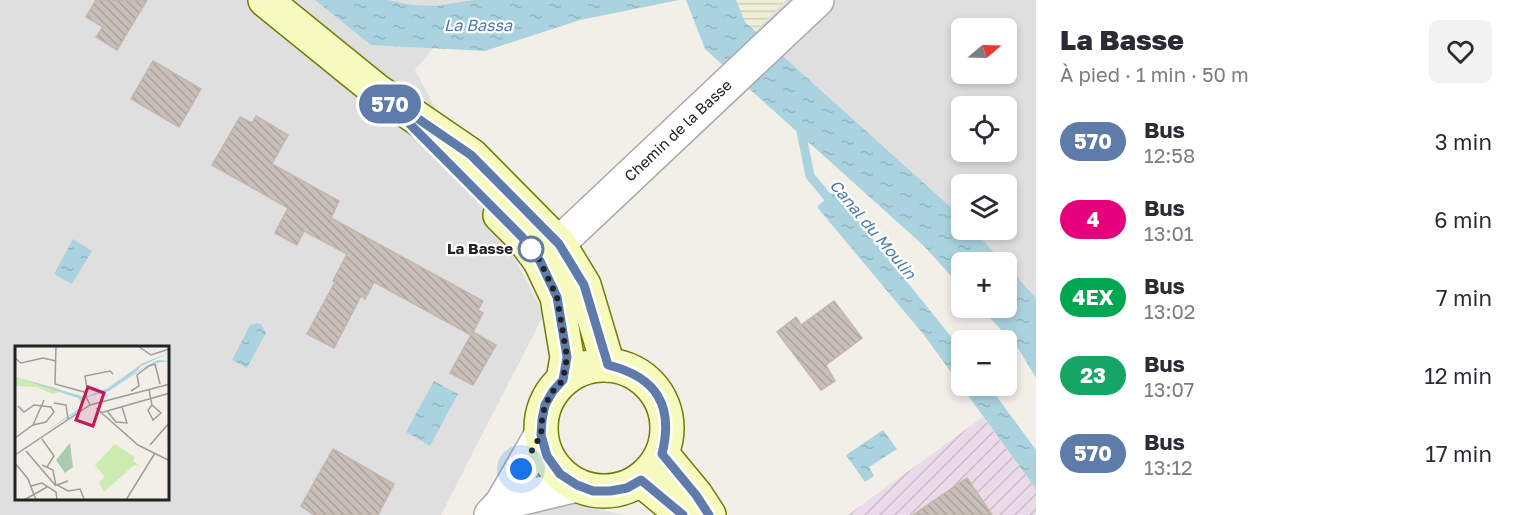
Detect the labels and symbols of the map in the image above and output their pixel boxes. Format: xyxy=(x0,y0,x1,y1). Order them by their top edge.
water label: La Bassa xyxy=(444,15,513,35)
north arrow xyxy=(951,18,1017,84)
street label: Chemin de la Basse xyxy=(620,75,735,185)
line badge: 570 xyxy=(356,84,424,124)
water label: Canal du Moulin xyxy=(826,175,921,284)
marker: La Basse xyxy=(518,236,544,262)
place label: La Basse xyxy=(447,239,513,257)
inset map xyxy=(15,346,170,500)
your location xyxy=(506,454,536,484)

